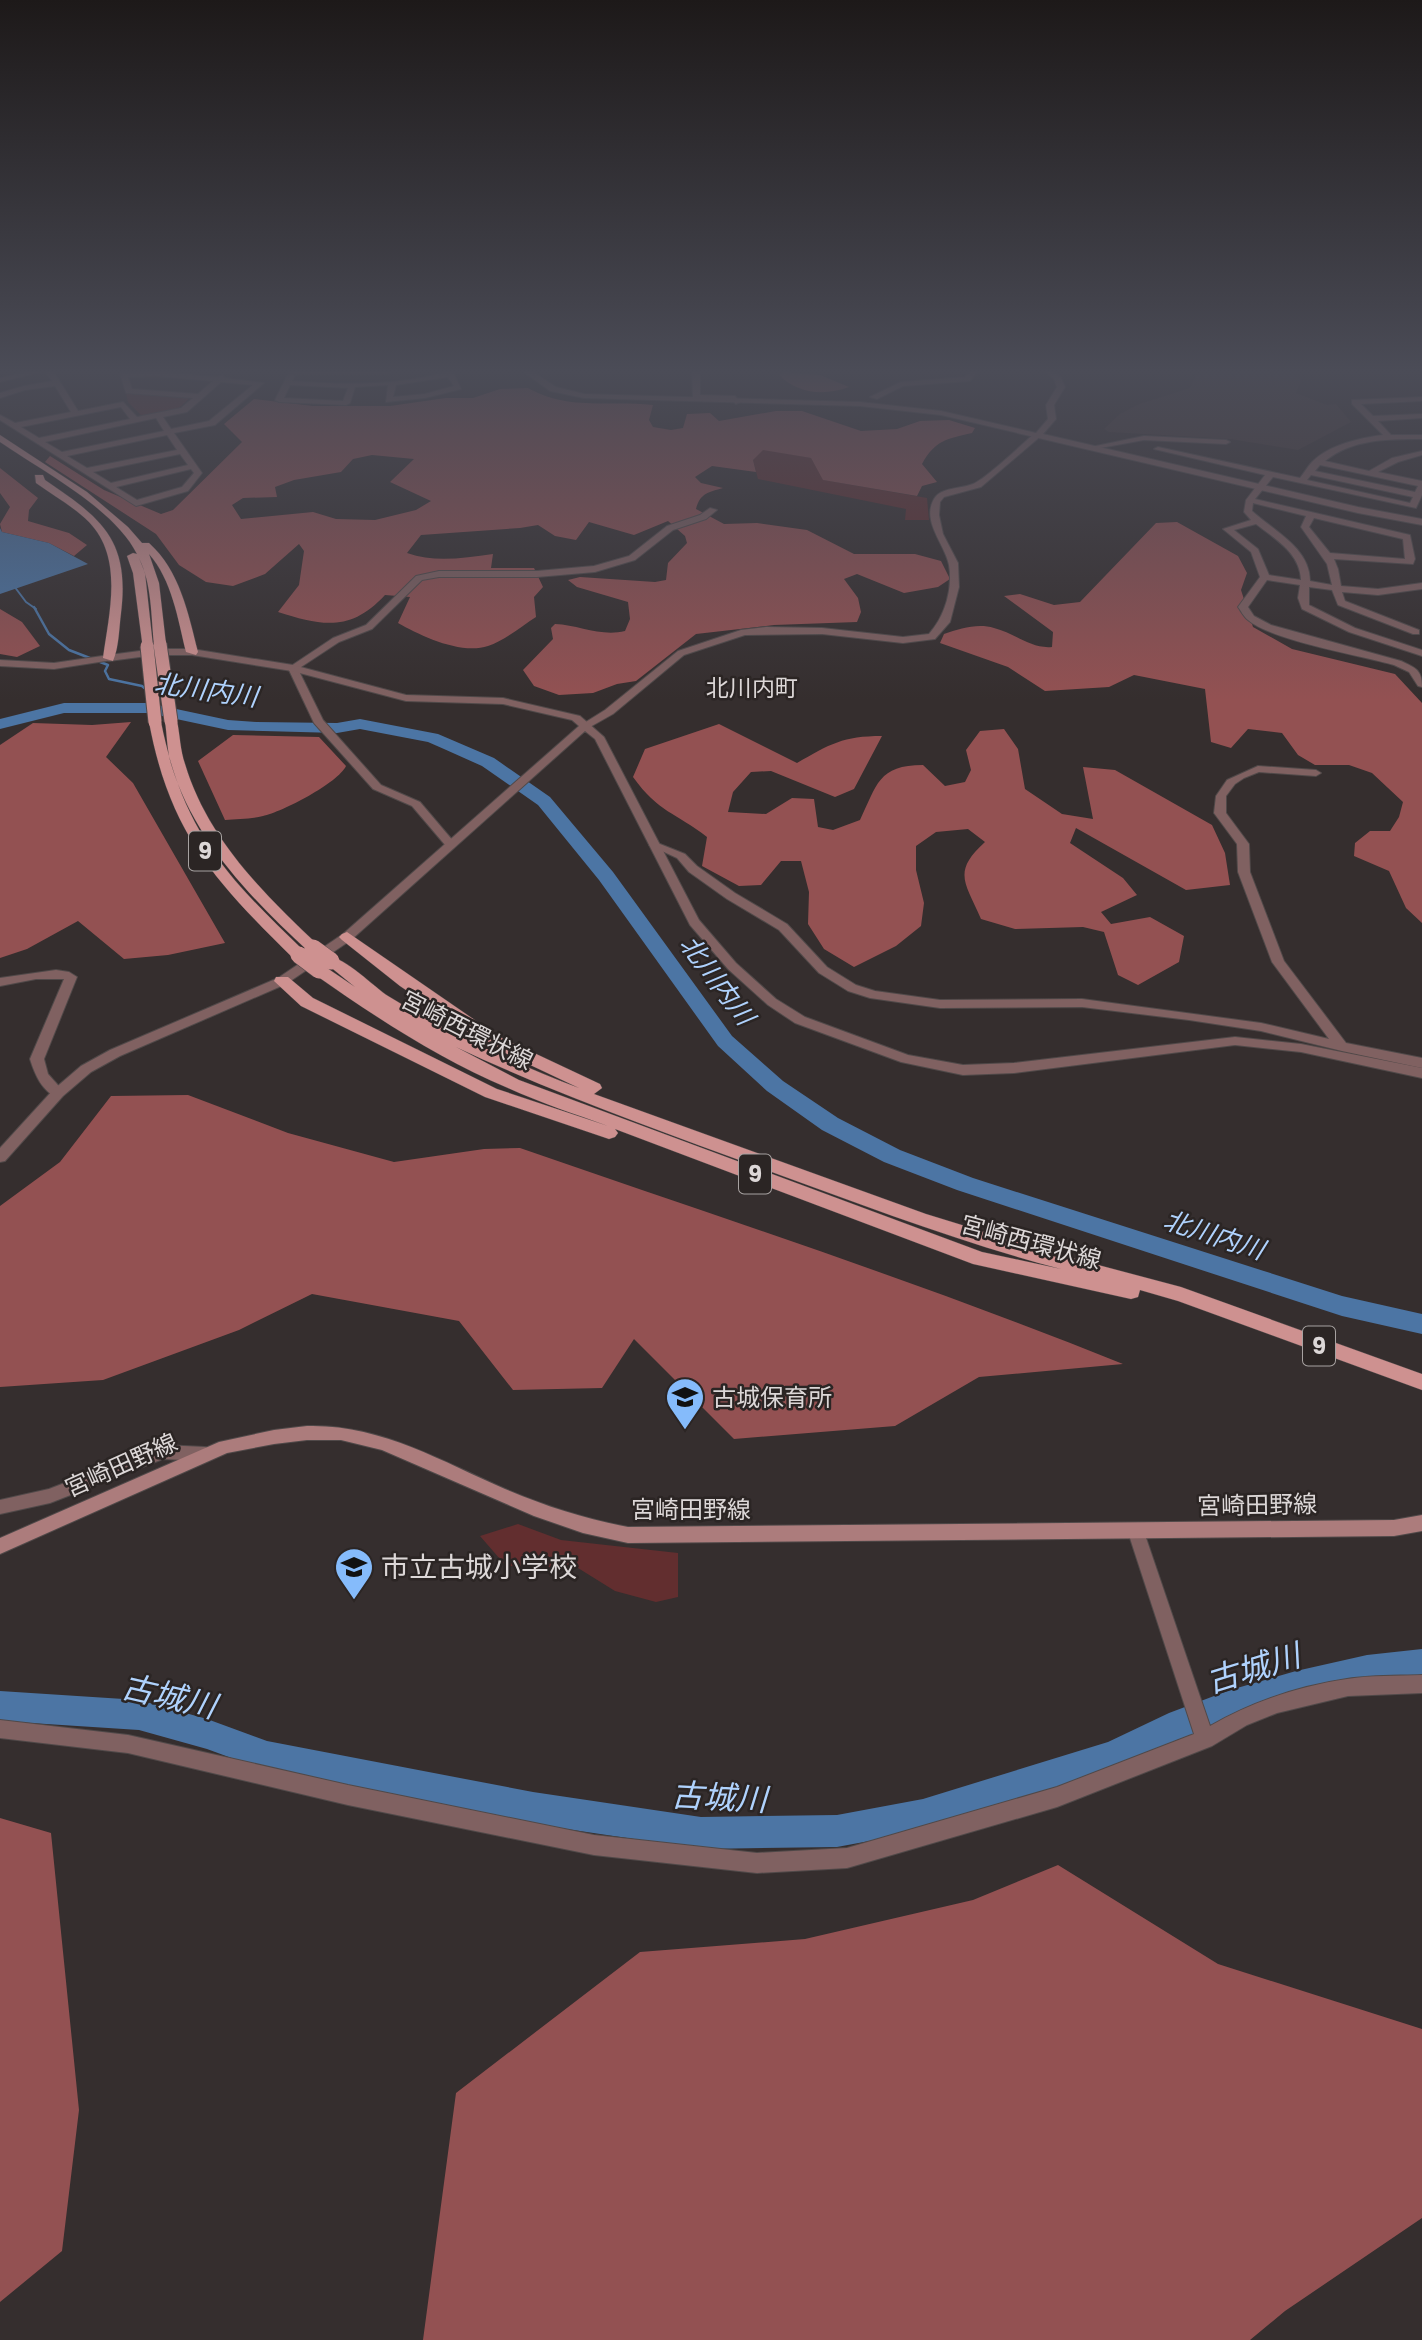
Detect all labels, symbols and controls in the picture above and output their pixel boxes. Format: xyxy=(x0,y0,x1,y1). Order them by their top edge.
water label: 北川内川 xyxy=(152,665,263,715)
district label: 北川内町 xyxy=(706,672,798,704)
road number: 9 xyxy=(189,832,221,870)
water label: 北川内川 xyxy=(671,928,764,1035)
street label: 宮崎西環状線 xyxy=(395,983,539,1077)
road number: 9 xyxy=(739,1154,771,1194)
water label: 北川内川 xyxy=(1159,1202,1272,1269)
street label: 宮崎西環状線 xyxy=(957,1207,1105,1277)
road number: 9 xyxy=(1303,1326,1335,1366)
school or university icon: 古城保育所 xyxy=(664,1376,706,1431)
place label: 古城保育所 xyxy=(712,1381,832,1414)
street label: 宮崎田野線 xyxy=(59,1426,183,1504)
street label: 宮崎田野線 xyxy=(1197,1487,1317,1523)
street label: 宮崎田野線 xyxy=(631,1493,751,1526)
school or university icon: 市立古城小学校 xyxy=(333,1546,375,1601)
place label: 市立古城小学校 xyxy=(381,1548,577,1587)
water label: 古城川 xyxy=(1201,1632,1308,1704)
water label: 古城川 xyxy=(117,1663,224,1729)
water label: 古城川 xyxy=(670,1772,771,1822)

